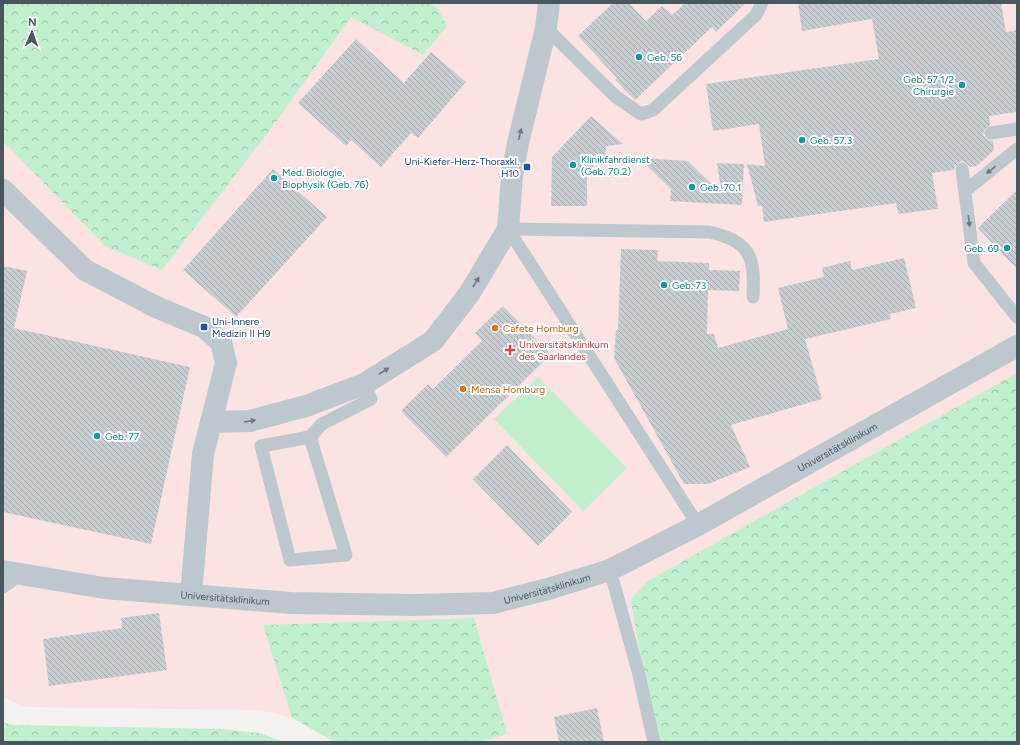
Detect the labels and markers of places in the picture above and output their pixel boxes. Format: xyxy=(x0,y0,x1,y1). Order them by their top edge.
place label: Geb. 56 xyxy=(647,51,682,64)
marker: Geb. 56 xyxy=(634,52,644,62)
place label: Geb. 57 1/2 Chirurgie xyxy=(903,73,955,98)
marker: Geb. 57 1/2 Chirurgie xyxy=(957,80,967,90)
place label: Geb. 57.3 xyxy=(810,134,852,147)
marker: Geb. 57.3 xyxy=(797,135,807,145)
place label: Klinikfahrdienst (Geb. 70.2) xyxy=(581,153,650,178)
place label: Uni-Kiefer-Herz-Thoraxkl. H10 xyxy=(405,155,519,180)
marker: Klinikfahrdienst (Geb. 70.2) xyxy=(568,160,578,170)
marker: Uni-Kiefer-Herz-Thoraxkl. H10 xyxy=(522,162,532,172)
place label: Med. Biologie, Biophysik (Geb. 76) xyxy=(282,166,369,191)
marker: Med. Biologie, Biophysik (Geb. 76) xyxy=(269,173,279,183)
place label: Geb. 70.1 xyxy=(700,181,741,194)
marker: Geb. 70.1 xyxy=(687,182,697,192)
place label: Geb. 69 xyxy=(964,242,999,255)
marker: Geb. 69 xyxy=(1002,243,1012,253)
place label: Geb. 73 xyxy=(672,279,706,292)
marker: Geb. 73 xyxy=(659,280,669,290)
place label: Uni-Innere Medizin II H9 xyxy=(212,315,271,340)
marker: Uni-Innere Medizin II H9 xyxy=(199,322,209,332)
place label: Cafete Homburg xyxy=(503,322,579,335)
marker: Cafete Homburg xyxy=(490,323,500,333)
place label: Universitätsklinikum des Saarlandes xyxy=(519,338,608,363)
marker: Universitätsklinikum des Saarlandes xyxy=(504,344,516,356)
place label: Mensa Homburg xyxy=(471,383,545,396)
marker: Mensa Homburg xyxy=(458,384,468,394)
place label: Geb. 77 xyxy=(105,430,140,443)
marker: Geb. 77 xyxy=(92,431,102,441)

